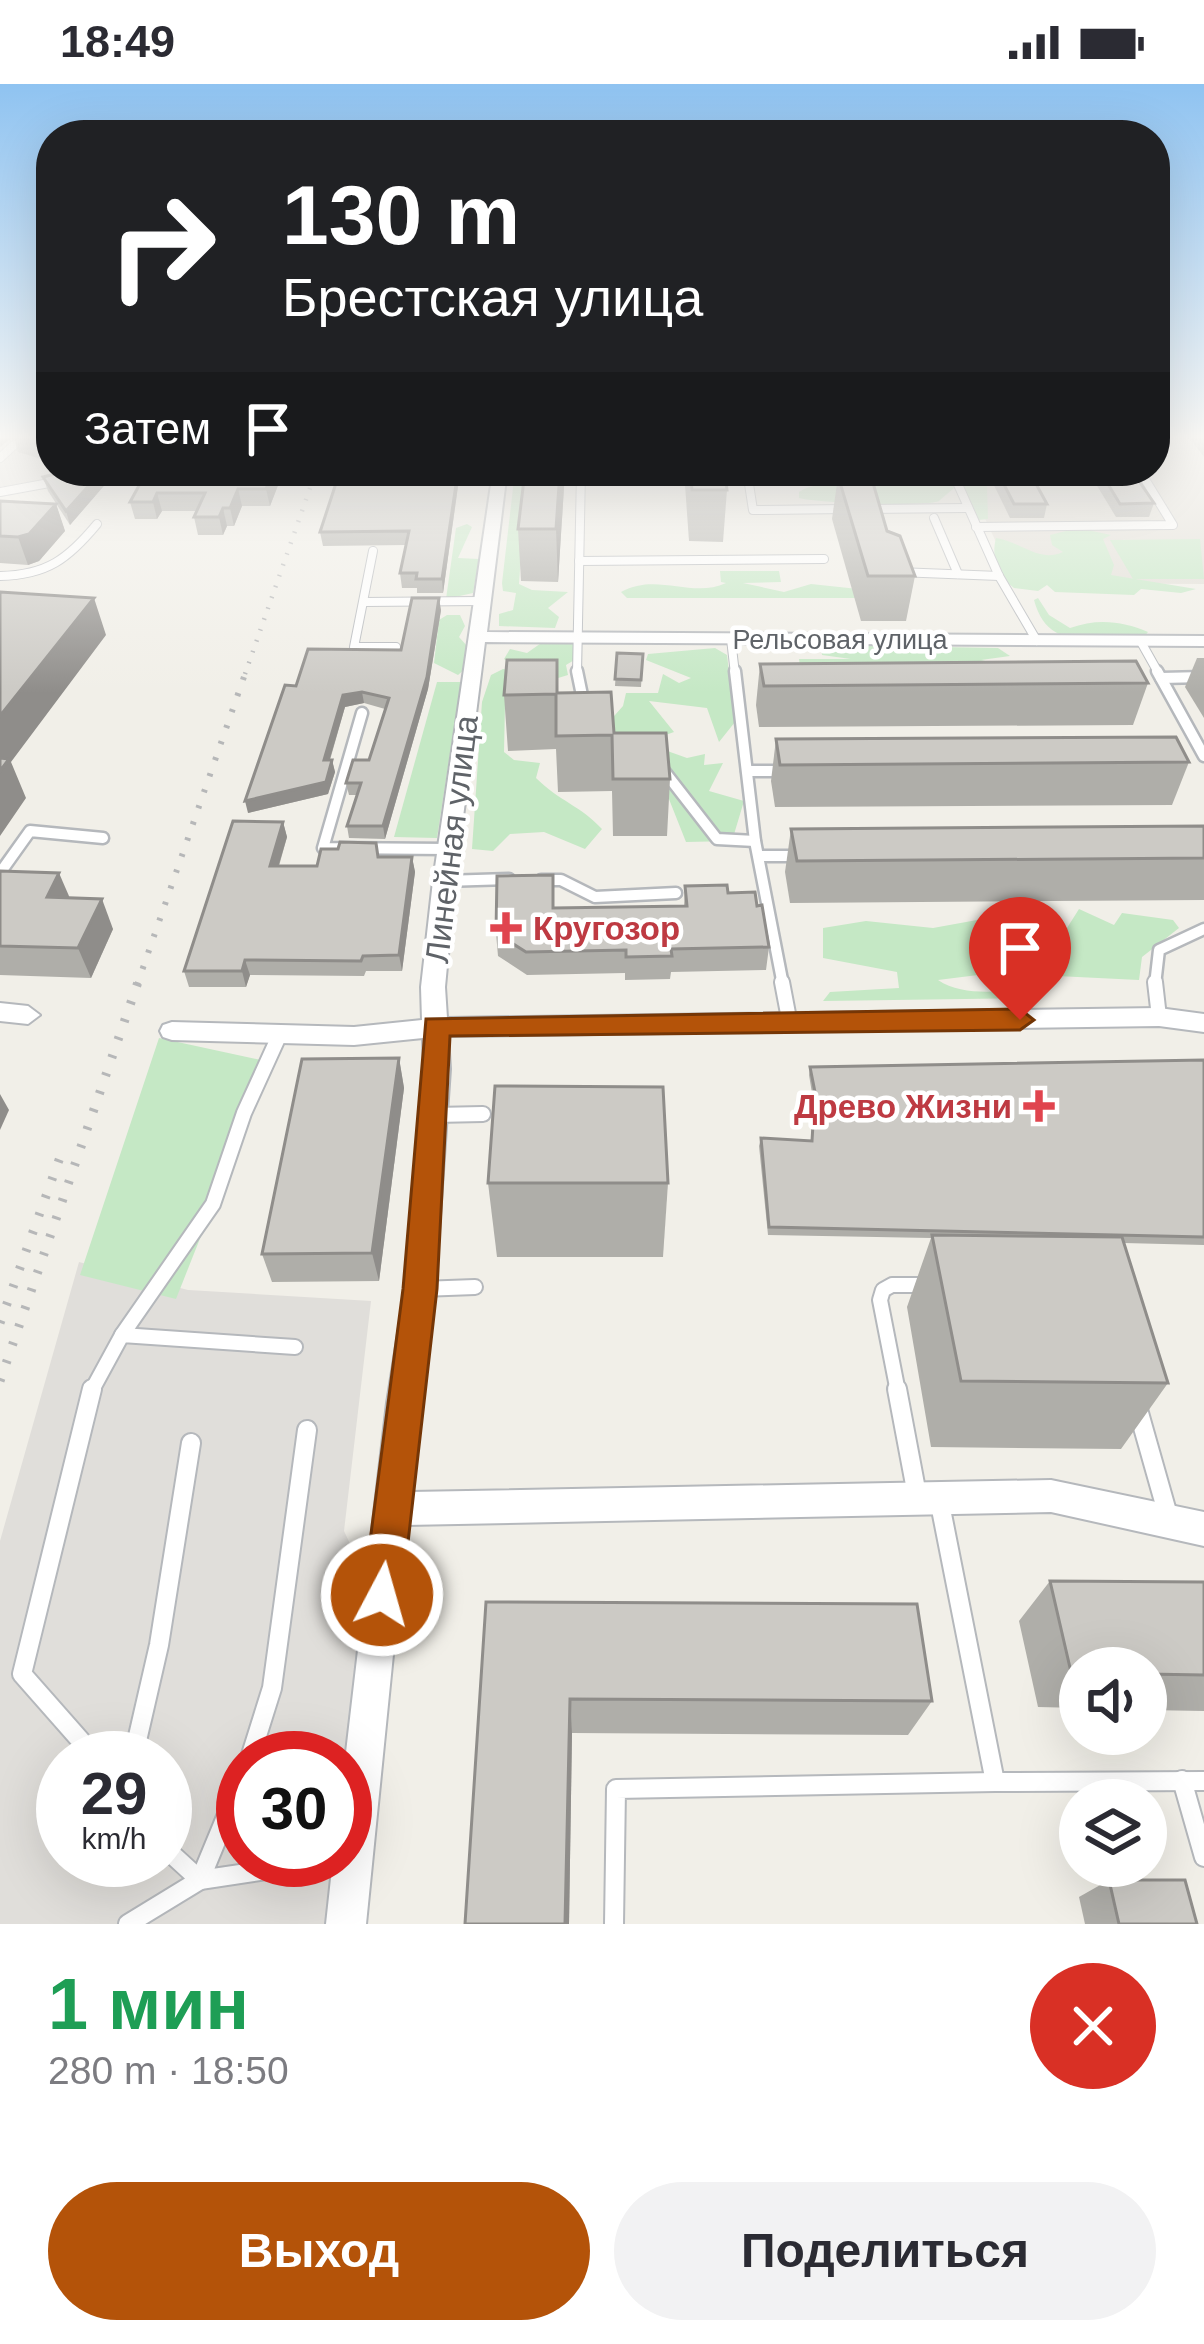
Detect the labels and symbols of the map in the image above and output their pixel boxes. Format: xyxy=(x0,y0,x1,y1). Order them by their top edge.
street label: Рельсовая улица xyxy=(733,625,948,655)
street label: Линейная улица xyxy=(418,712,485,965)
pin xyxy=(969,897,1071,1020)
place label: Кругозор xyxy=(533,910,680,947)
marker: Кругозор xyxy=(490,912,522,944)
place label: Древо Жизни xyxy=(794,1088,1012,1125)
marker: Древо Жизни xyxy=(1023,1090,1055,1122)
position arrow xyxy=(319,1532,445,1658)
speed limit sign: 30 xyxy=(216,1731,372,1887)

